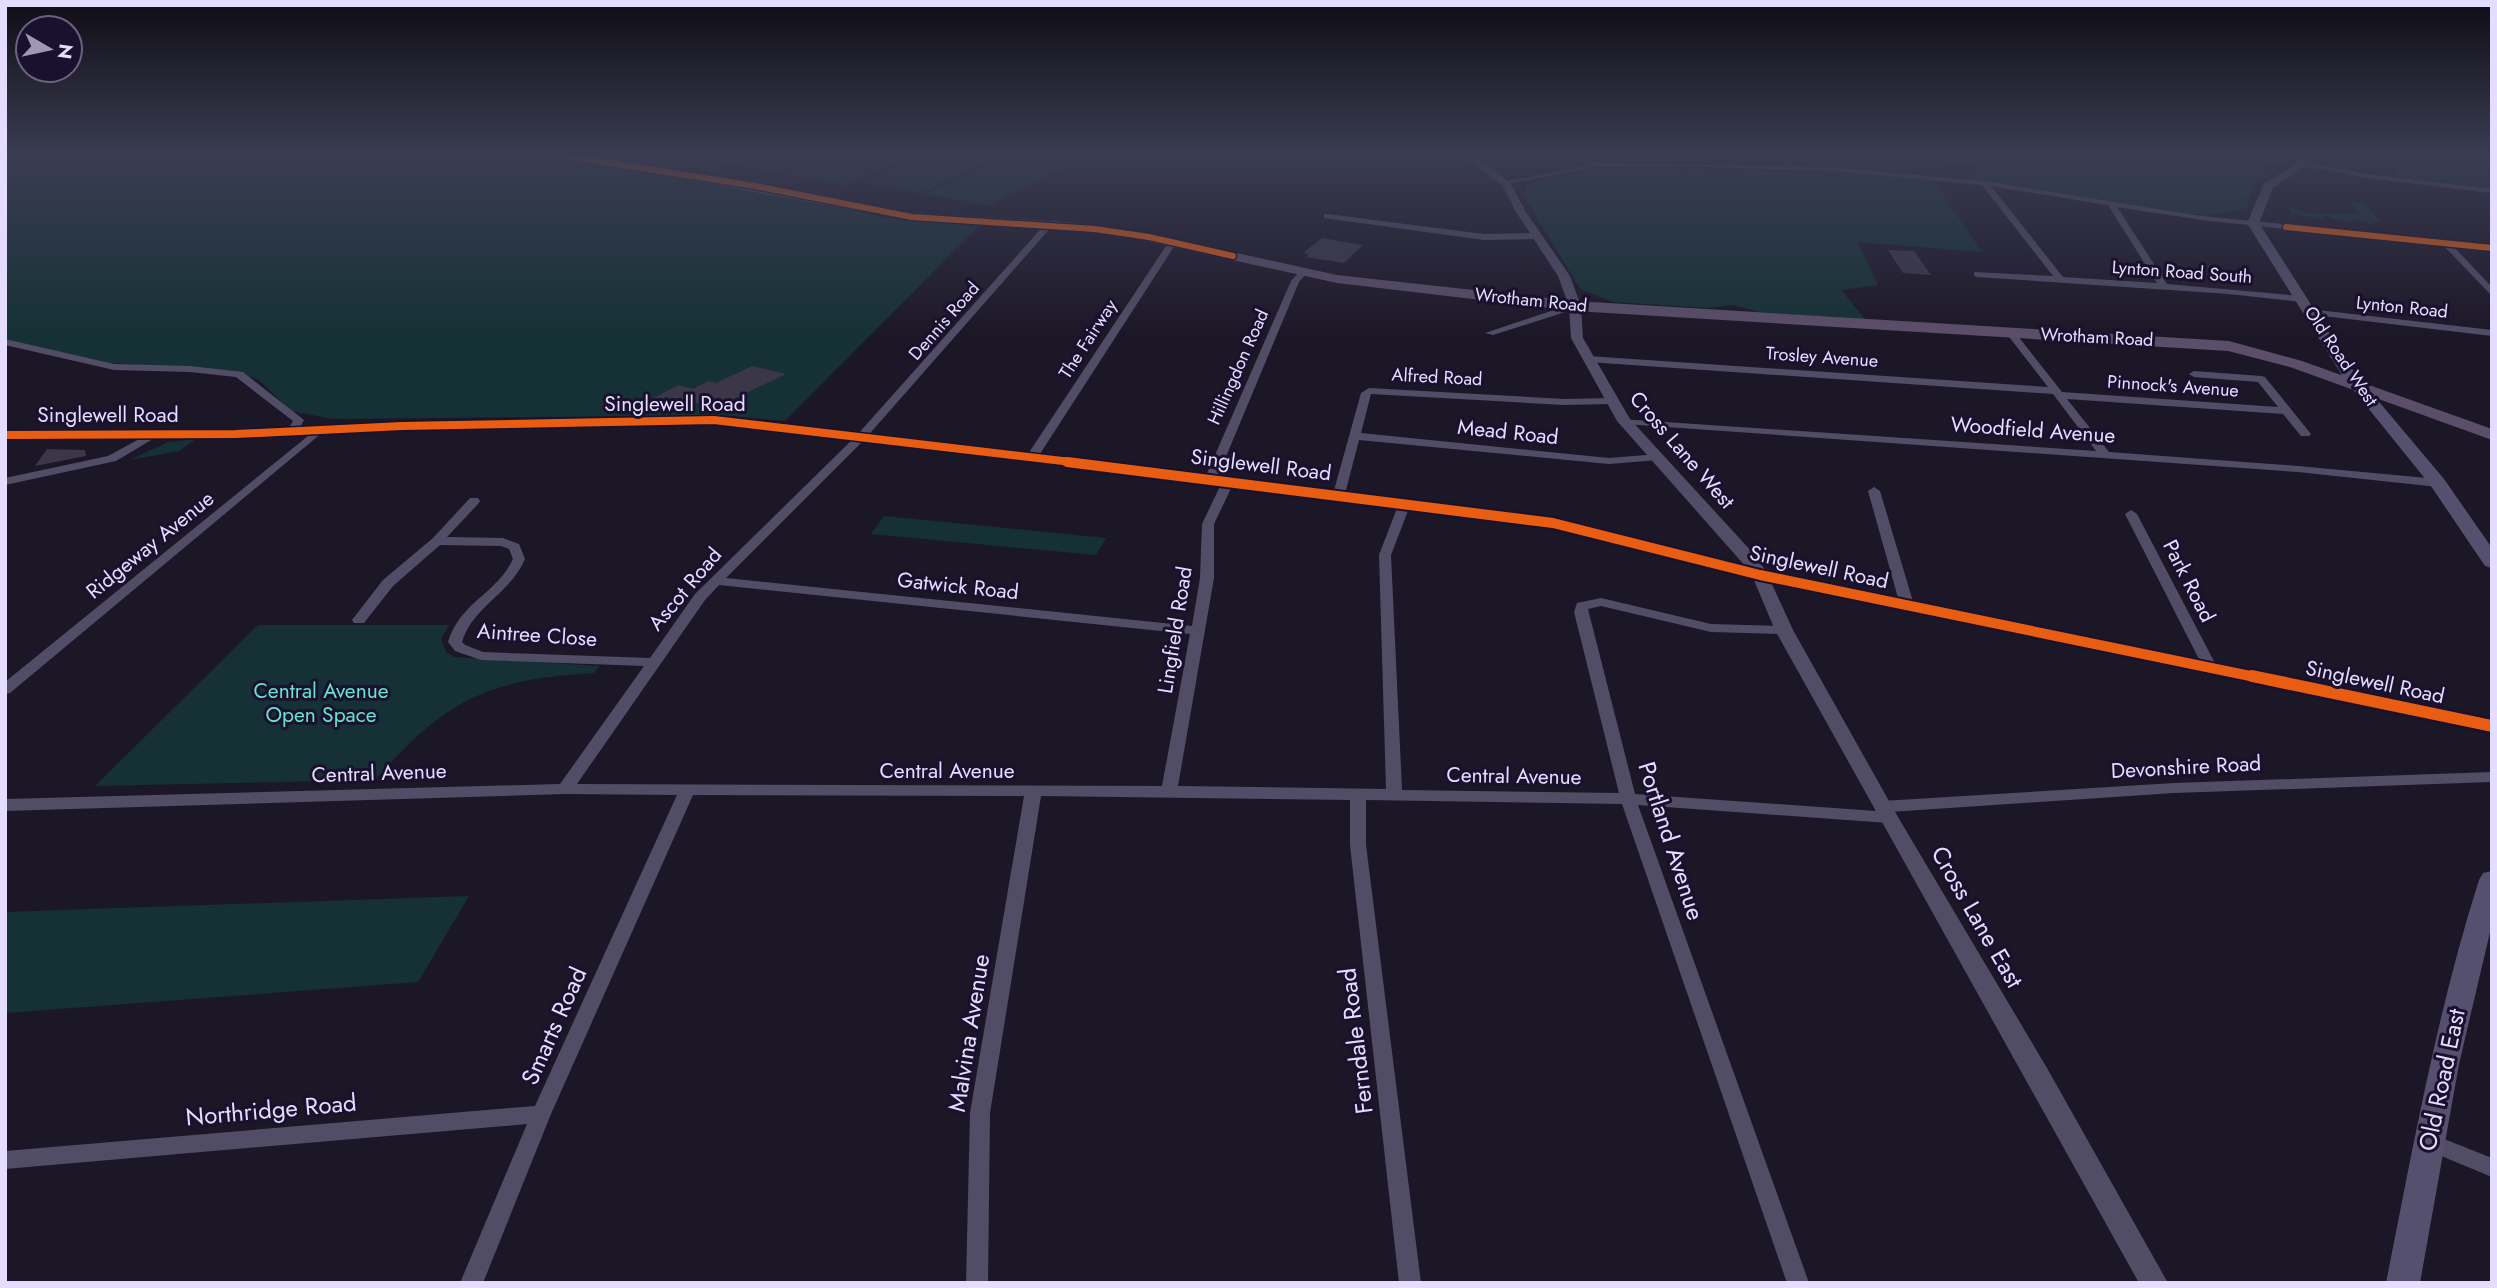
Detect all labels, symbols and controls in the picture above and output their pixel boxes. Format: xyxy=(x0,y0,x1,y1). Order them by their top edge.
north arrow xyxy=(14,14,84,84)
text: N xyxy=(51,42,80,61)
street label: Lynton Road South xyxy=(2111,254,2253,290)
street label: Dennis Road xyxy=(903,276,985,366)
street label: Wrotham Road xyxy=(1473,281,1589,319)
street label: Lynton Road xyxy=(2355,289,2449,325)
street label: The Fairway xyxy=(1053,294,1123,384)
street label: Old Road West xyxy=(2298,301,2384,412)
street label: Hillingdon Road xyxy=(1201,305,1275,429)
street label: Wrotham Road xyxy=(2040,321,2154,353)
street label: Trosley Avenue xyxy=(1765,340,1879,374)
street label: Alfred Road xyxy=(1391,362,1483,392)
street label: Pinnock's Avenue xyxy=(2106,368,2240,404)
street label: Cross Lane West xyxy=(1622,385,1742,515)
street label: Singlewell Road xyxy=(604,389,746,419)
street label: Singlewell Road xyxy=(37,400,179,430)
street label: Woodfield Avenue xyxy=(1950,409,2116,451)
street label: Mead Road xyxy=(1456,412,1560,452)
street label: Singlewell Road xyxy=(1189,441,1333,489)
street label: Ridgeway Avenue xyxy=(80,484,221,606)
street label: Park Road xyxy=(2155,535,2223,627)
street label: Singlewell Road xyxy=(1747,538,1891,596)
street label: Ascot Road xyxy=(641,541,729,637)
street label: Lingfield Road xyxy=(1150,564,1200,696)
street label: Gatwick Road xyxy=(896,565,1020,607)
street label: Aintree Close xyxy=(476,616,598,654)
street label: Singlewell Road xyxy=(2303,653,2447,711)
park label: Central Avenue Open Space xyxy=(253,676,389,730)
street label: Devonshire Road xyxy=(2110,748,2262,786)
street label: Central Avenue xyxy=(311,756,447,790)
street label: Central Avenue xyxy=(879,756,1015,786)
street label: Portland Avenue xyxy=(1629,757,1714,925)
street label: Central Avenue xyxy=(1446,760,1582,792)
street label: Cross Lane East xyxy=(1923,839,2032,994)
street label: Malvina Avenue xyxy=(939,951,998,1114)
street label: Smarts Road xyxy=(512,961,595,1090)
street label: Ferndale Road xyxy=(1329,966,1382,1116)
street label: Old Road East xyxy=(2409,1005,2474,1154)
street label: Northridge Road xyxy=(184,1085,358,1134)

